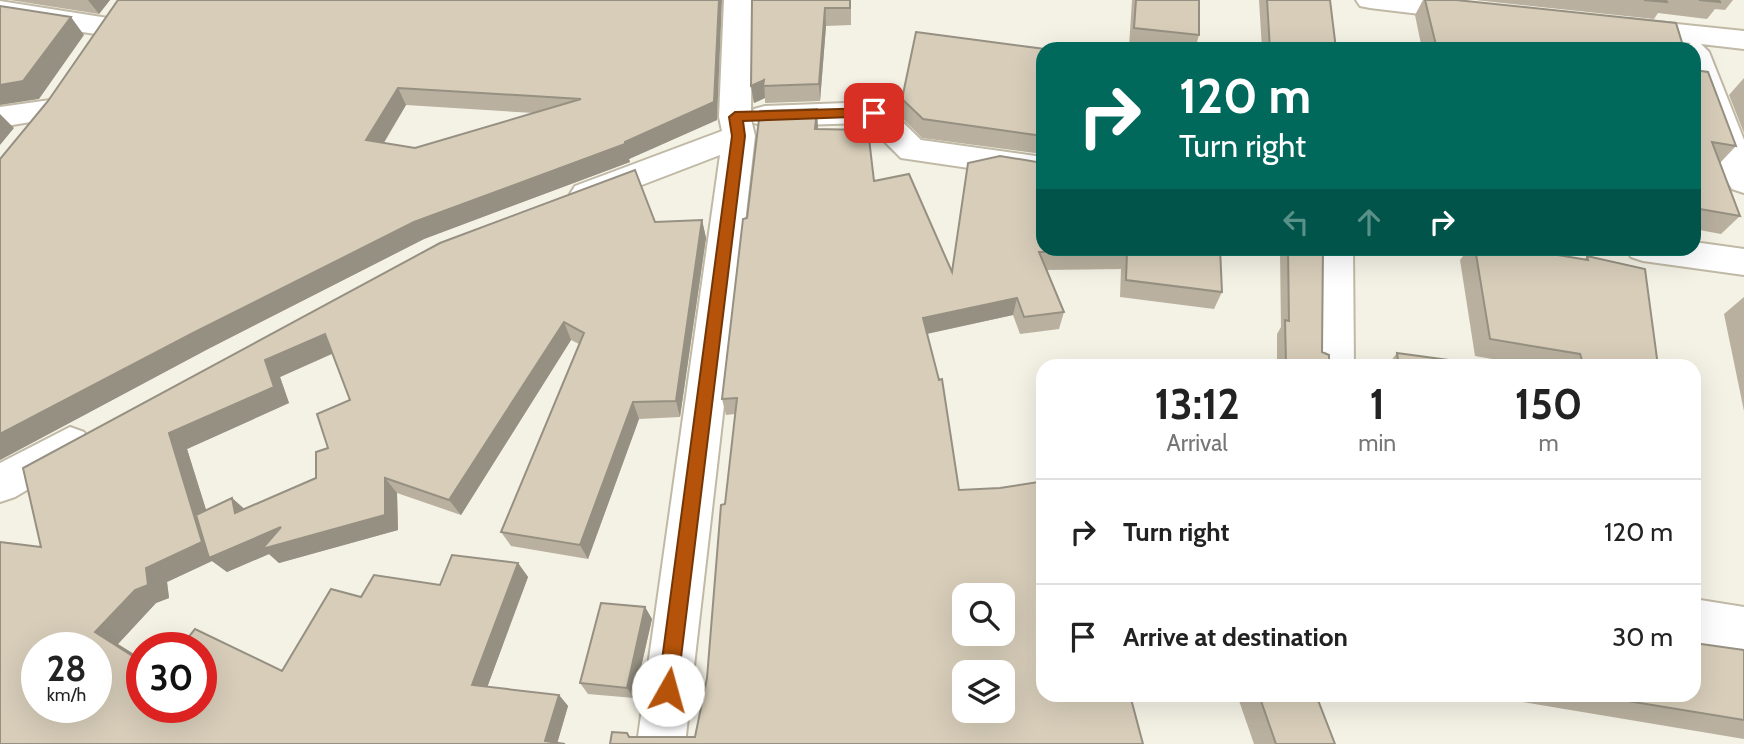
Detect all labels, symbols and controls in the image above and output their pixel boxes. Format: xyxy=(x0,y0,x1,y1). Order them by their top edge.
text: 120 m xyxy=(1179,66,1311,125)
icon: right xyxy=(1064,70,1155,161)
pin xyxy=(844,83,904,143)
icon: arrive xyxy=(855,94,893,132)
text: Turn right xyxy=(1179,126,1306,165)
icon: left xyxy=(1277,203,1315,241)
icon: ahead xyxy=(1350,203,1388,241)
icon: right xyxy=(1423,203,1461,241)
text: 13:12 xyxy=(1155,378,1240,430)
text: 1 xyxy=(1369,378,1385,430)
text: 150 xyxy=(1515,378,1582,430)
text: Arrival xyxy=(1167,429,1228,457)
text: min xyxy=(1358,429,1396,457)
text: m xyxy=(1539,429,1559,457)
icon: right xyxy=(1064,513,1102,551)
text: Turn right xyxy=(1123,516,1229,548)
text: 120 m xyxy=(1604,516,1673,548)
map controls xyxy=(952,583,1015,723)
button: search xyxy=(952,583,1015,646)
icon: arrive xyxy=(1064,618,1102,656)
text: Arrive at destination xyxy=(1123,621,1348,653)
text: 30 m xyxy=(1612,621,1673,653)
speed limit sign: 30 xyxy=(126,632,217,723)
text: 28 xyxy=(47,647,86,690)
position arrow xyxy=(631,653,705,727)
button: layers xyxy=(952,660,1015,723)
text: km/h xyxy=(47,684,86,706)

